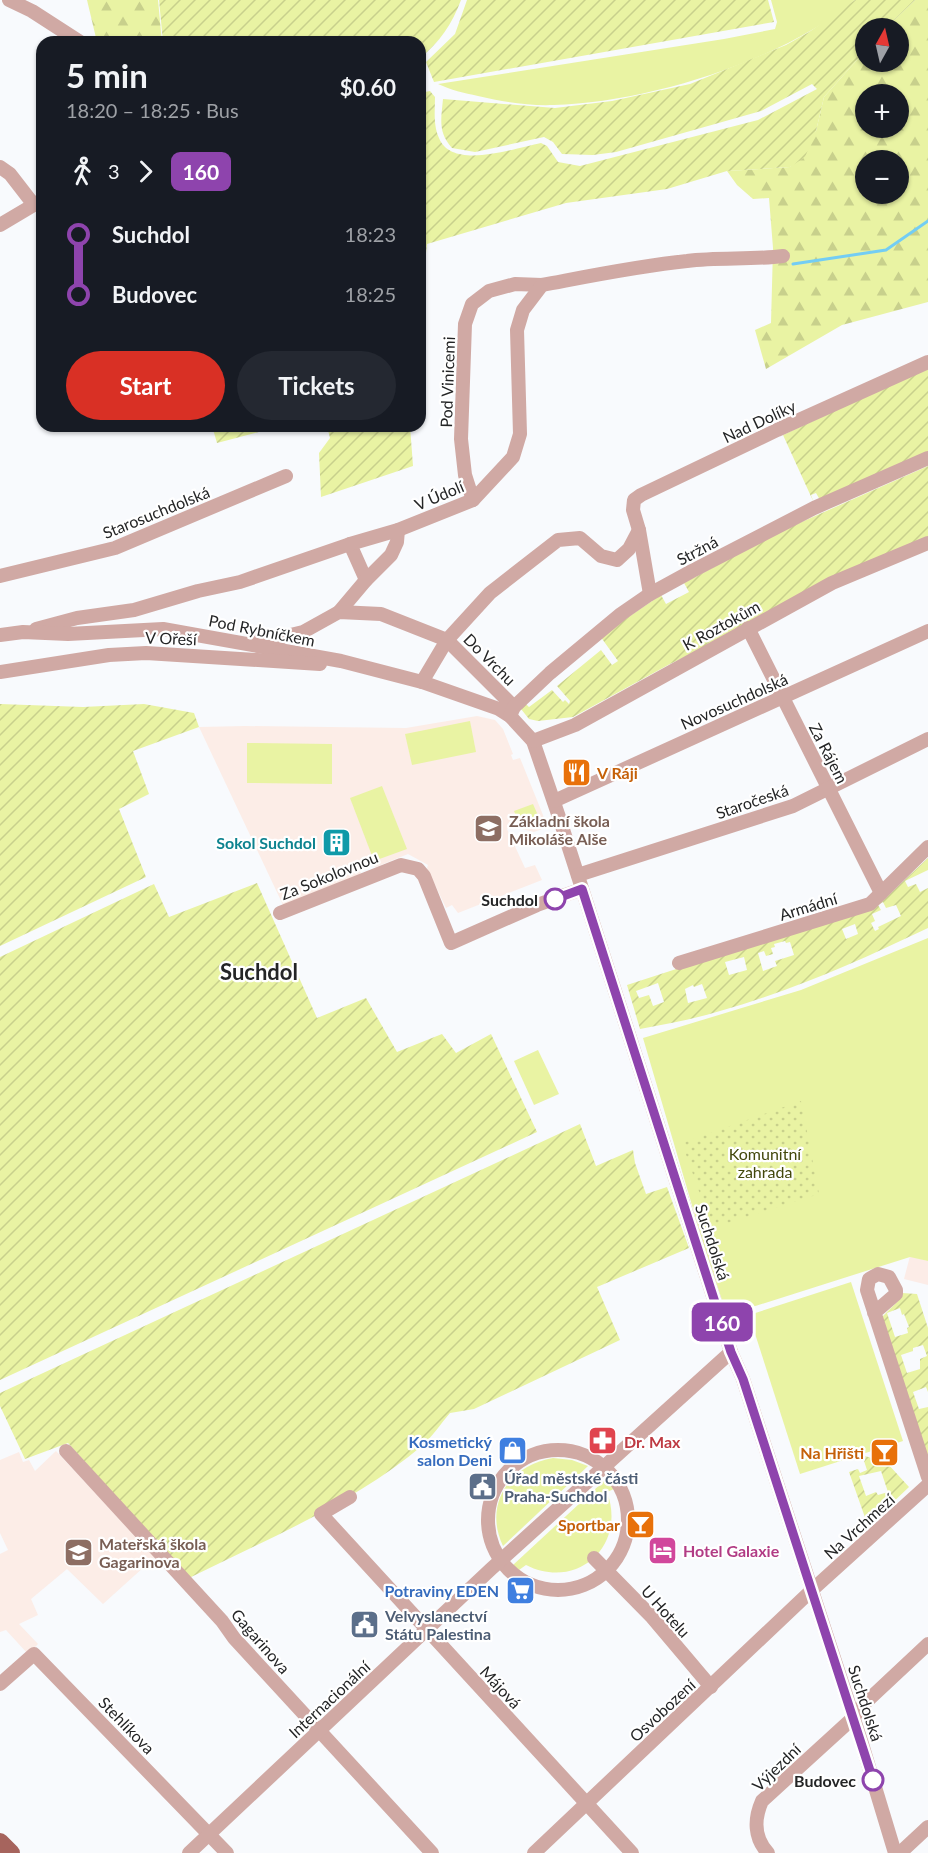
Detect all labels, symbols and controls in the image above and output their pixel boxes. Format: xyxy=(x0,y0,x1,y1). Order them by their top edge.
north arrow xyxy=(855,18,909,72)
map controls xyxy=(855,18,909,204)
text: 5 min xyxy=(66,55,148,95)
text: $0.60 xyxy=(340,74,396,101)
button: + xyxy=(855,84,909,138)
text: 18:20 – 18:25 · Bus xyxy=(66,98,239,122)
button: − xyxy=(855,150,909,204)
icon: walk xyxy=(66,155,99,188)
icon: forward xyxy=(129,155,162,188)
text: 3 xyxy=(108,159,120,183)
text: 160 xyxy=(183,159,219,184)
text: Suchdol xyxy=(112,221,190,248)
text: 18:23 xyxy=(345,222,396,246)
text: Budovec xyxy=(112,281,197,308)
text: 18:25 xyxy=(345,282,396,306)
street label: Pod Vinicemi xyxy=(436,336,458,428)
button: Start xyxy=(66,351,225,420)
button: Tickets xyxy=(237,351,396,420)
street label: Nad Dolíky xyxy=(719,396,799,446)
street label: V Údolí xyxy=(412,476,467,514)
street label: Starosuchdolská xyxy=(100,482,212,542)
street label: Stržná xyxy=(673,531,721,569)
street label: K Roztokům xyxy=(679,596,763,654)
street label: Pod Rybníčkem xyxy=(207,610,317,650)
street label: V Ořeší xyxy=(145,628,198,648)
street label: Do Vrchu xyxy=(460,629,520,689)
street label: Novosuchdolská xyxy=(678,669,790,733)
street label: Za Rájem xyxy=(806,720,852,786)
restaurant icon: V Ráji xyxy=(560,756,592,788)
place label: V Ráji xyxy=(596,763,638,782)
street label: Staročeská xyxy=(713,780,791,822)
place label: Základní škola Mikoláše Alše xyxy=(509,811,610,848)
school or university icon: Základní škola Mikoláše Alše xyxy=(472,813,504,845)
building icon: Sokol Suchdol xyxy=(321,826,353,858)
place label: Sokol Suchdol xyxy=(216,833,316,852)
street label: Za Sokolovnou xyxy=(277,847,381,903)
marker: Suchdol xyxy=(544,888,566,910)
street label: Armádní xyxy=(777,888,840,924)
place label: Suchdol xyxy=(481,890,538,909)
district label: Suchdol xyxy=(220,958,298,985)
park label: Komunitní zahrada xyxy=(729,1144,802,1181)
street label: Suchdolská xyxy=(692,1202,734,1282)
line badge: 160 xyxy=(688,1302,756,1342)
text: 160 xyxy=(704,1310,740,1335)
pharmacy icon: Dr. Max xyxy=(587,1425,619,1457)
place label: Kosmetický salon Deni xyxy=(409,1432,493,1469)
place label: Dr. Max xyxy=(624,1432,681,1451)
shop icon: Kosmetický salon Deni xyxy=(497,1434,529,1466)
bar icon: Na Hřišti xyxy=(869,1436,901,1468)
place label: Na Hřišti xyxy=(800,1443,864,1462)
place label: Úřad městské části Praha-Suchdol xyxy=(504,1468,638,1505)
public building icon: Úřad městské části Praha-Suchdol xyxy=(467,1470,499,1502)
street label: Na Vrchmezí xyxy=(820,1489,899,1563)
bar icon: Sportbar xyxy=(625,1508,657,1540)
place label: Sportbar xyxy=(558,1515,620,1534)
place label: Mateřská škola Gagarinova xyxy=(99,1534,206,1571)
hotel icon: Hotel Galaxie xyxy=(646,1534,678,1566)
school or university icon: Mateřská škola Gagarinova xyxy=(62,1536,94,1568)
place label: Hotel Galaxie xyxy=(683,1541,780,1560)
supermarket icon: Potraviny EDEN xyxy=(504,1574,536,1606)
place label: Potraviny EDEN xyxy=(385,1581,499,1600)
street label: U Hotelu xyxy=(638,1581,694,1641)
street label: Gagarinova xyxy=(228,1605,294,1677)
place label: Velvyslanectví Státu Palestina xyxy=(384,1606,491,1643)
public building icon: Velvyslanectví Státu Palestina xyxy=(348,1608,380,1640)
street label: Internacionální xyxy=(284,1656,374,1741)
street label: Májová xyxy=(477,1662,525,1712)
street label: Suchdolská xyxy=(845,1663,887,1743)
street label: Osvobození xyxy=(625,1674,700,1745)
street label: Stehlíkova xyxy=(95,1693,159,1757)
street label: Výjezdní xyxy=(748,1739,805,1795)
marker: Budovec xyxy=(862,1769,884,1791)
place label: Budovec xyxy=(794,1771,856,1790)

